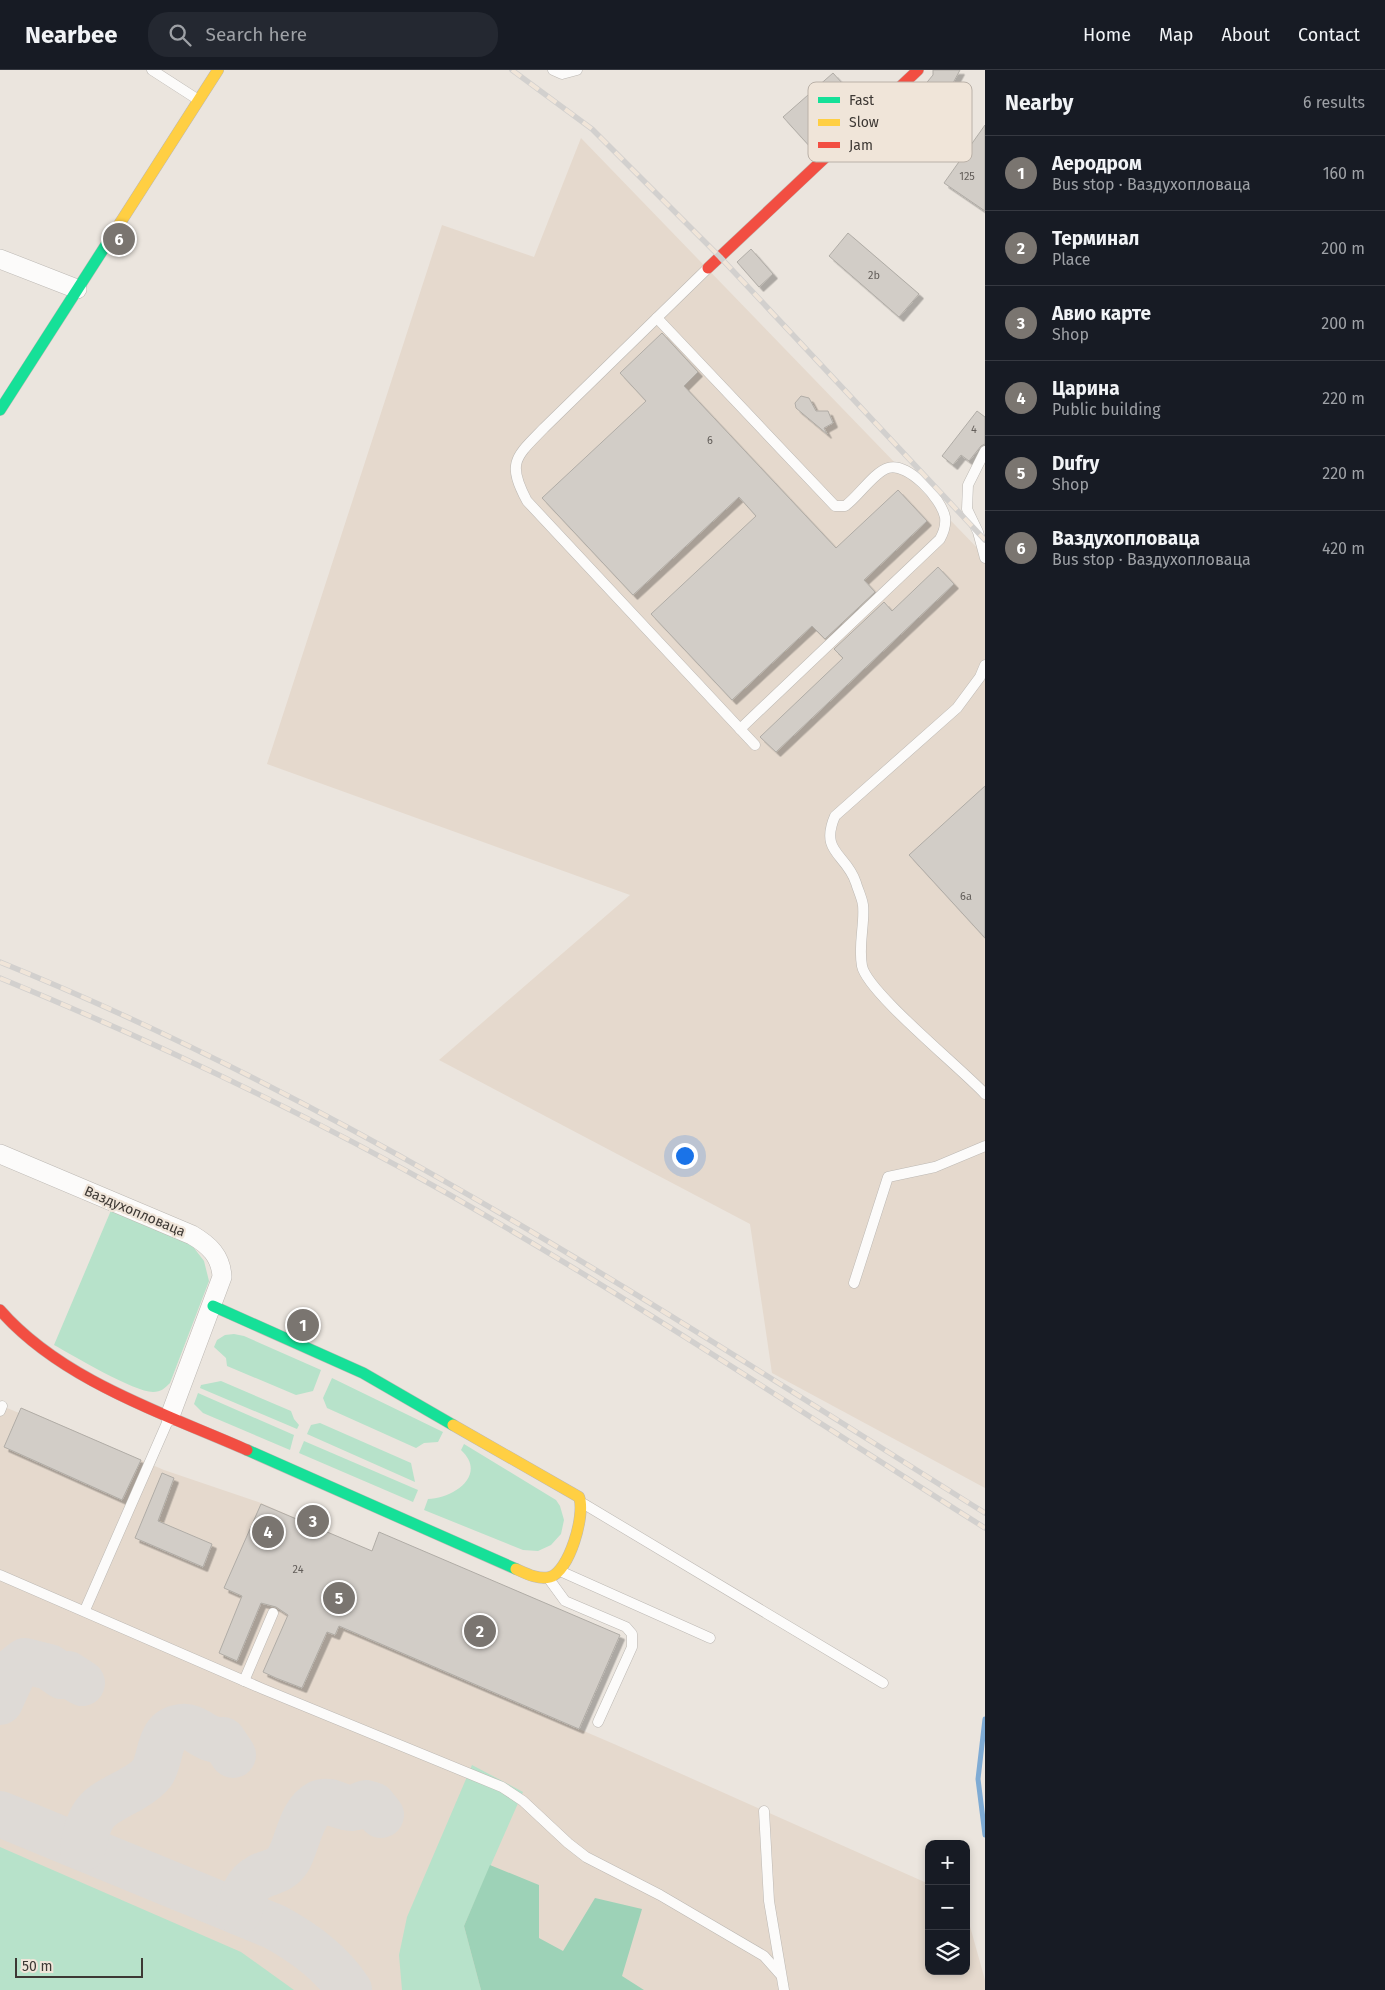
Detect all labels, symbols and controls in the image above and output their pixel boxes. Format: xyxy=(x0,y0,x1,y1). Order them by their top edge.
search box xyxy=(148,12,498,57)
text: Nearbee xyxy=(25,21,118,49)
icon: search xyxy=(166,21,194,49)
text: Search here xyxy=(206,23,307,46)
text: Home xyxy=(1083,24,1131,46)
text: Map xyxy=(1159,24,1193,46)
text: About xyxy=(1221,24,1270,46)
text: Contact xyxy=(1298,24,1360,46)
legend xyxy=(808,82,972,162)
text: Nearby xyxy=(1005,90,1073,116)
text: Fast xyxy=(849,92,875,109)
text: 6 results xyxy=(1303,93,1365,112)
text: Slow xyxy=(849,114,879,131)
text: Jam xyxy=(849,137,873,154)
text: Аеродром xyxy=(1052,152,1142,175)
text: 1 xyxy=(1017,164,1025,183)
text: 160 m xyxy=(1323,164,1365,183)
house number: 125 xyxy=(959,170,975,183)
text: Bus stop · Ваздухопловаца xyxy=(1052,175,1251,194)
pin: 6 xyxy=(103,220,135,258)
text: Терминал xyxy=(1052,227,1139,250)
text: 2 xyxy=(1017,239,1025,258)
text: 200 m xyxy=(1321,239,1365,258)
text: Place xyxy=(1052,250,1091,269)
house number: 2b xyxy=(868,269,880,282)
text: Авио карте xyxy=(1052,302,1151,325)
text: 3 xyxy=(1017,314,1025,333)
text: 200 m xyxy=(1321,314,1365,333)
text: Shop xyxy=(1052,325,1089,344)
text: Царина xyxy=(1052,377,1120,400)
text: 4 xyxy=(1016,389,1026,408)
text: 220 m xyxy=(1322,389,1365,408)
text: Public building xyxy=(1052,400,1160,419)
house number: 4 xyxy=(971,423,977,436)
house number: 6 xyxy=(707,434,713,447)
text: Dufry xyxy=(1052,452,1099,475)
text: 5 xyxy=(1017,464,1025,483)
text: 220 m xyxy=(1322,464,1365,483)
text: Shop xyxy=(1052,475,1089,494)
text: Ваздухопловаца xyxy=(1052,527,1200,550)
text: 6 xyxy=(1016,539,1026,558)
text: 420 m xyxy=(1322,539,1365,558)
text: Bus stop · Ваздухопловаца xyxy=(1052,550,1251,569)
house number: 6a xyxy=(960,890,972,903)
your location xyxy=(672,1143,698,1169)
street label: Ваздухопловаца xyxy=(82,1182,188,1240)
pin: 1 xyxy=(287,1306,319,1344)
pin: 3 xyxy=(297,1502,329,1540)
pin: 4 xyxy=(252,1513,284,1551)
house number: 24 xyxy=(293,1563,304,1576)
pin: 5 xyxy=(323,1579,355,1617)
pin: 2 xyxy=(464,1612,496,1650)
map controls xyxy=(925,1840,970,1975)
button: + xyxy=(925,1840,970,1885)
button: − xyxy=(925,1885,970,1930)
button: layers xyxy=(925,1930,970,1975)
scale bar xyxy=(15,1955,142,1978)
text: 50 m xyxy=(22,1958,53,1975)

